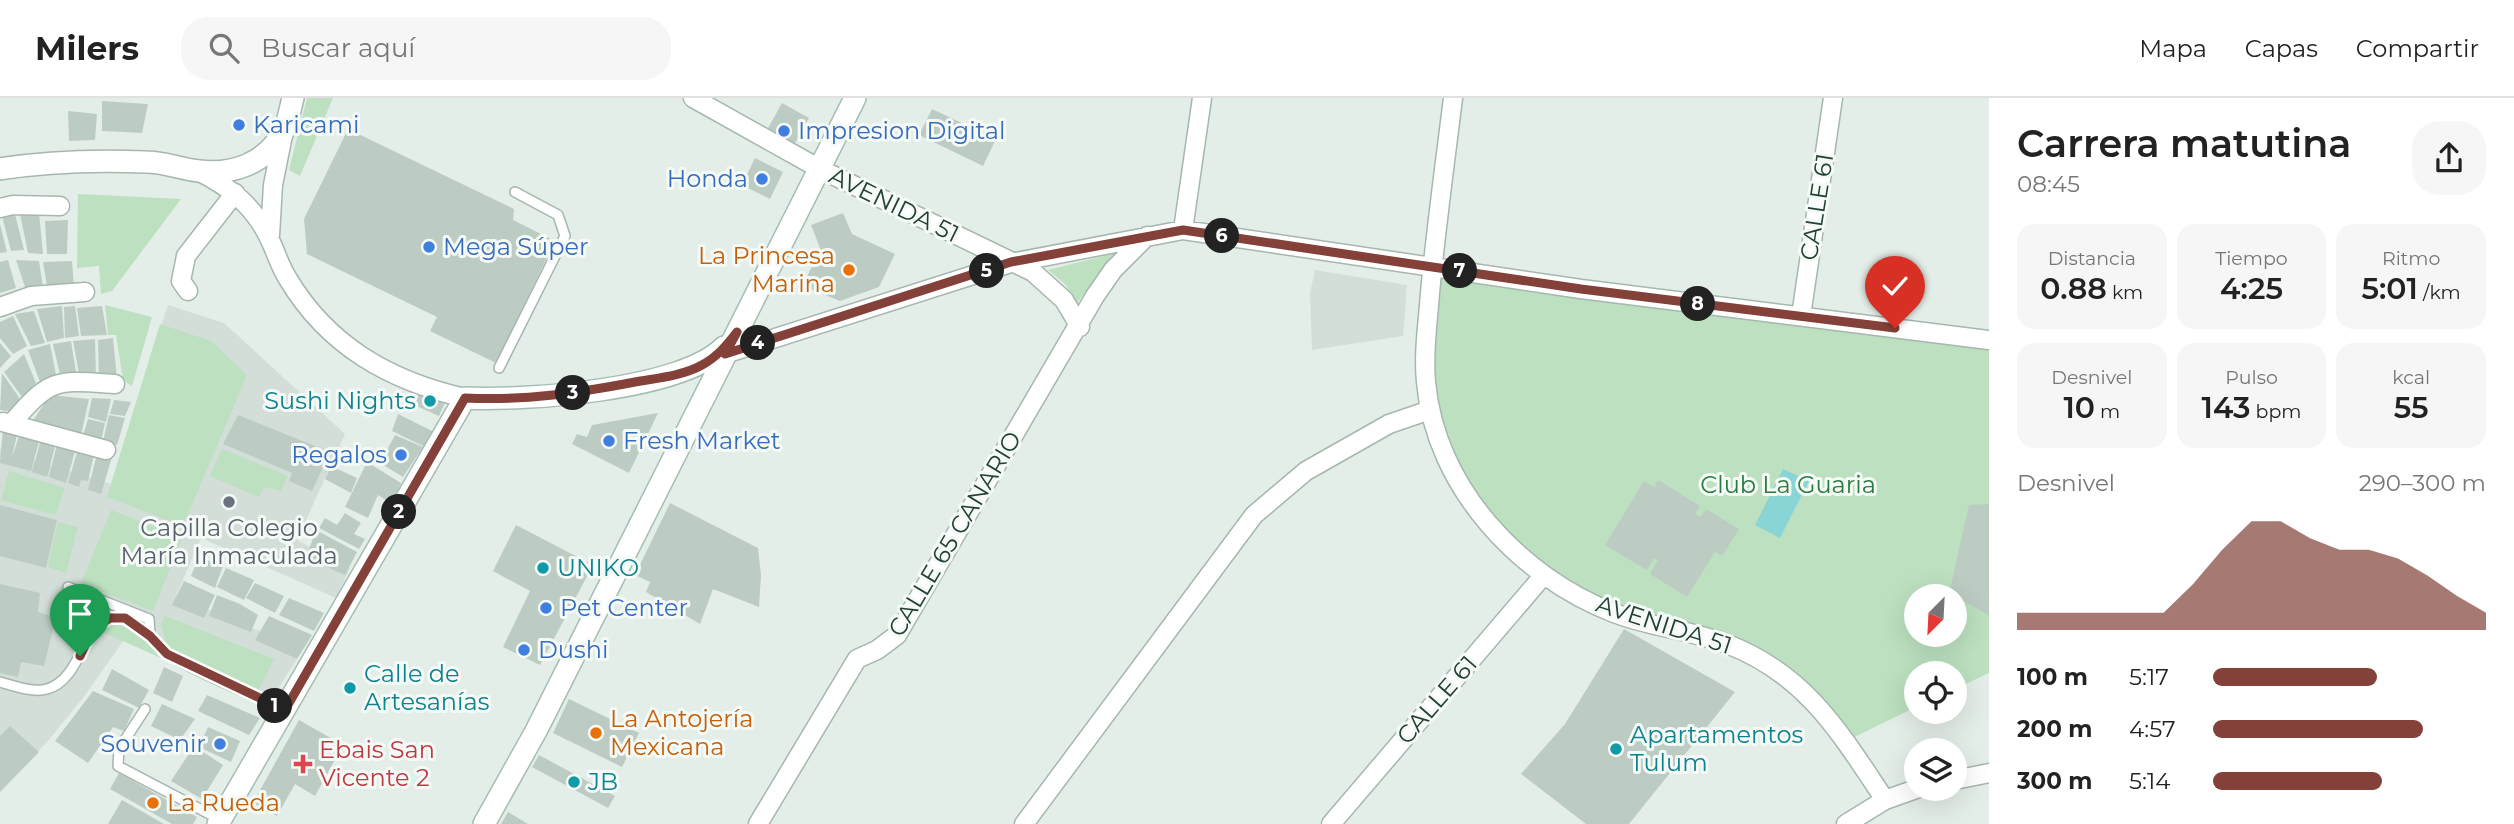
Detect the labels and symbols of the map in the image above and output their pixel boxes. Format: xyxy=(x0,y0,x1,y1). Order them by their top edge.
place label: Karicami xyxy=(253,110,359,139)
place label: Impresion Digital xyxy=(798,116,1005,145)
marker: Karicami xyxy=(231,117,247,133)
marker: Impresion Digital xyxy=(776,123,792,139)
street label: CALLE 61 xyxy=(1794,151,1839,262)
street label: AVENIDA 51 xyxy=(825,161,964,248)
place label: Honda xyxy=(667,164,748,193)
marker: Honda xyxy=(754,171,770,187)
pin: 6 xyxy=(1204,218,1240,254)
place label: Mega Súper xyxy=(443,232,589,261)
marker: Mega Súper xyxy=(421,239,437,255)
place label: La Princesa Marina xyxy=(698,241,835,298)
pin: 5 xyxy=(970,254,1004,288)
pin: 7 xyxy=(1442,254,1478,288)
pin xyxy=(1865,256,1925,328)
marker: La Princesa Marina xyxy=(841,262,857,278)
pin: 8 xyxy=(1680,286,1716,322)
pin: 4 xyxy=(740,326,776,360)
pin: 3 xyxy=(556,376,590,410)
place label: Sushi Nights xyxy=(264,386,416,415)
marker: Sushi Nights xyxy=(422,393,438,409)
place label: Fresh Market xyxy=(623,426,781,455)
street label: CALLE 65 CANARIO xyxy=(882,426,1027,642)
marker: Fresh Market xyxy=(601,433,617,449)
place label: Regalos xyxy=(291,440,387,469)
marker: Regalos xyxy=(393,447,409,463)
park label: Club La Guaria xyxy=(1700,470,1876,499)
marker: Capilla Colegio María Inmaculada xyxy=(221,494,237,510)
pin: 2 xyxy=(382,494,416,530)
place label: Capilla Colegio María Inmaculada xyxy=(120,513,338,570)
place label: UNIKO xyxy=(557,553,639,582)
marker: UNIKO xyxy=(535,560,551,576)
pin xyxy=(50,584,110,656)
north arrow xyxy=(1904,584,1967,648)
street label: AVENIDA 51 xyxy=(1593,589,1736,660)
place label: Pet Center xyxy=(560,593,688,622)
marker: Pet Center xyxy=(538,600,554,616)
place label: Dushi xyxy=(538,635,608,664)
marker: Dushi xyxy=(516,642,532,658)
street label: CALLE 61 xyxy=(1390,650,1483,750)
place label: Calle de Artesanías xyxy=(364,659,489,716)
marker: Calle de Artesanías xyxy=(342,680,358,696)
pin: 1 xyxy=(258,688,292,724)
place label: La Antojería Mexicana xyxy=(610,704,753,761)
place label: Apartamentos Tulum xyxy=(1630,720,1803,777)
marker: La Antojería Mexicana xyxy=(588,725,604,741)
place label: Souvenir xyxy=(101,729,206,758)
place label: Ebais San Vicente 2 xyxy=(319,735,435,792)
marker: Souvenir xyxy=(212,736,228,752)
marker: Apartamentos Tulum xyxy=(1608,741,1624,757)
marker: Ebais San Vicente 2 xyxy=(293,754,313,774)
place label: JB xyxy=(587,767,618,796)
marker: JB xyxy=(566,774,582,790)
place label: La Rueda xyxy=(167,788,280,817)
marker: La Rueda xyxy=(145,795,161,811)

